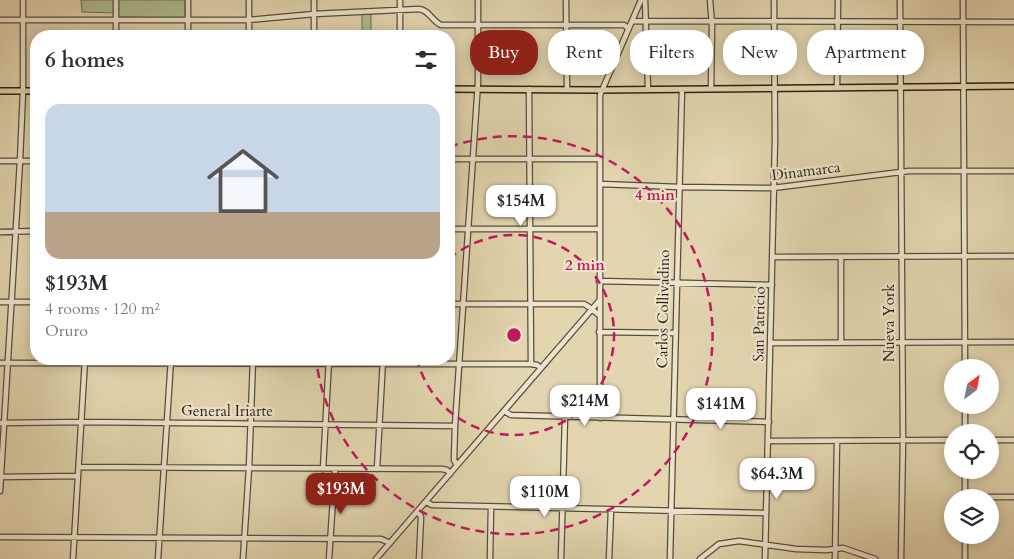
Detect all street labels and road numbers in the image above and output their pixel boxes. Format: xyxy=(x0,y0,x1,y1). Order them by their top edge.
street label: Dinamarca xyxy=(770,157,842,185)
street label: Carlos Collivadino xyxy=(652,249,674,369)
street label: Nueva York xyxy=(879,284,899,362)
street label: San Patricio xyxy=(748,286,770,362)
street label: General Iriarte xyxy=(181,401,273,421)

